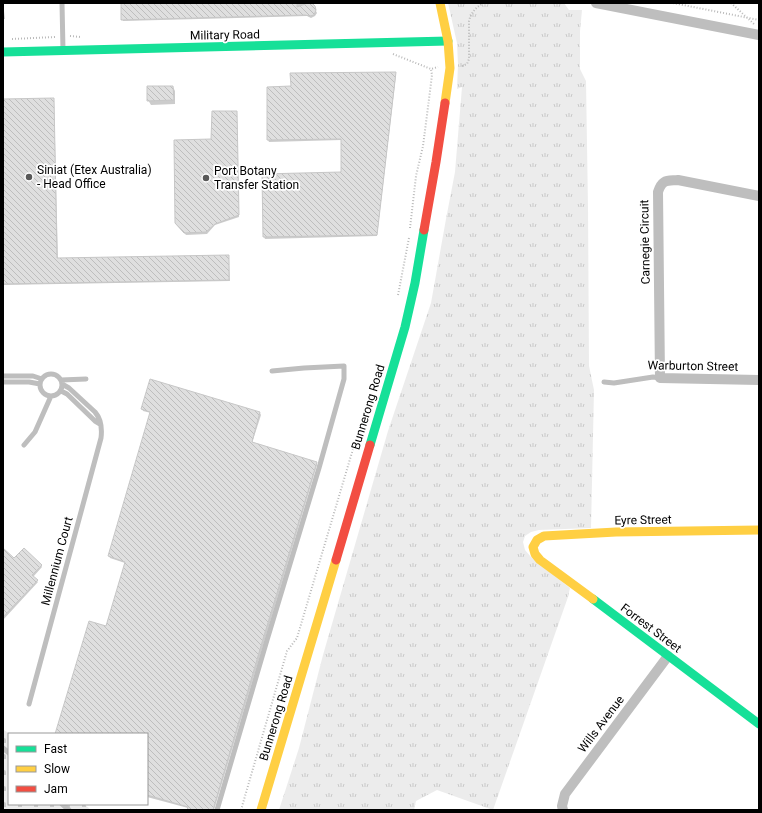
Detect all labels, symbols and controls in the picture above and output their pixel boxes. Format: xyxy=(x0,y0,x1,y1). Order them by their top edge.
street label: Military Road xyxy=(190,27,260,43)
place label: Siniat (Etex Australia) - Head Office xyxy=(37,163,152,191)
place label: Port Botany Transfer Station xyxy=(214,164,299,192)
marker: Siniat (Etex Australia) - Head Office xyxy=(24,172,34,182)
marker: Port Botany Transfer Station xyxy=(201,173,211,183)
street label: Carnegie Circuit xyxy=(637,199,653,285)
street label: Warburton Street xyxy=(648,358,739,374)
street label: Bunnerong Road xyxy=(348,363,388,451)
street label: Eyre Street xyxy=(614,512,672,527)
street label: Millennium Court xyxy=(38,515,76,607)
street label: Forrest Street xyxy=(618,601,684,655)
street label: Bunnerong Road xyxy=(256,674,296,762)
street label: Wills Avenue xyxy=(575,693,627,755)
legend xyxy=(8,733,148,805)
text: Fast xyxy=(44,742,67,756)
text: Slow xyxy=(44,762,70,776)
text: Jam xyxy=(44,782,68,796)

